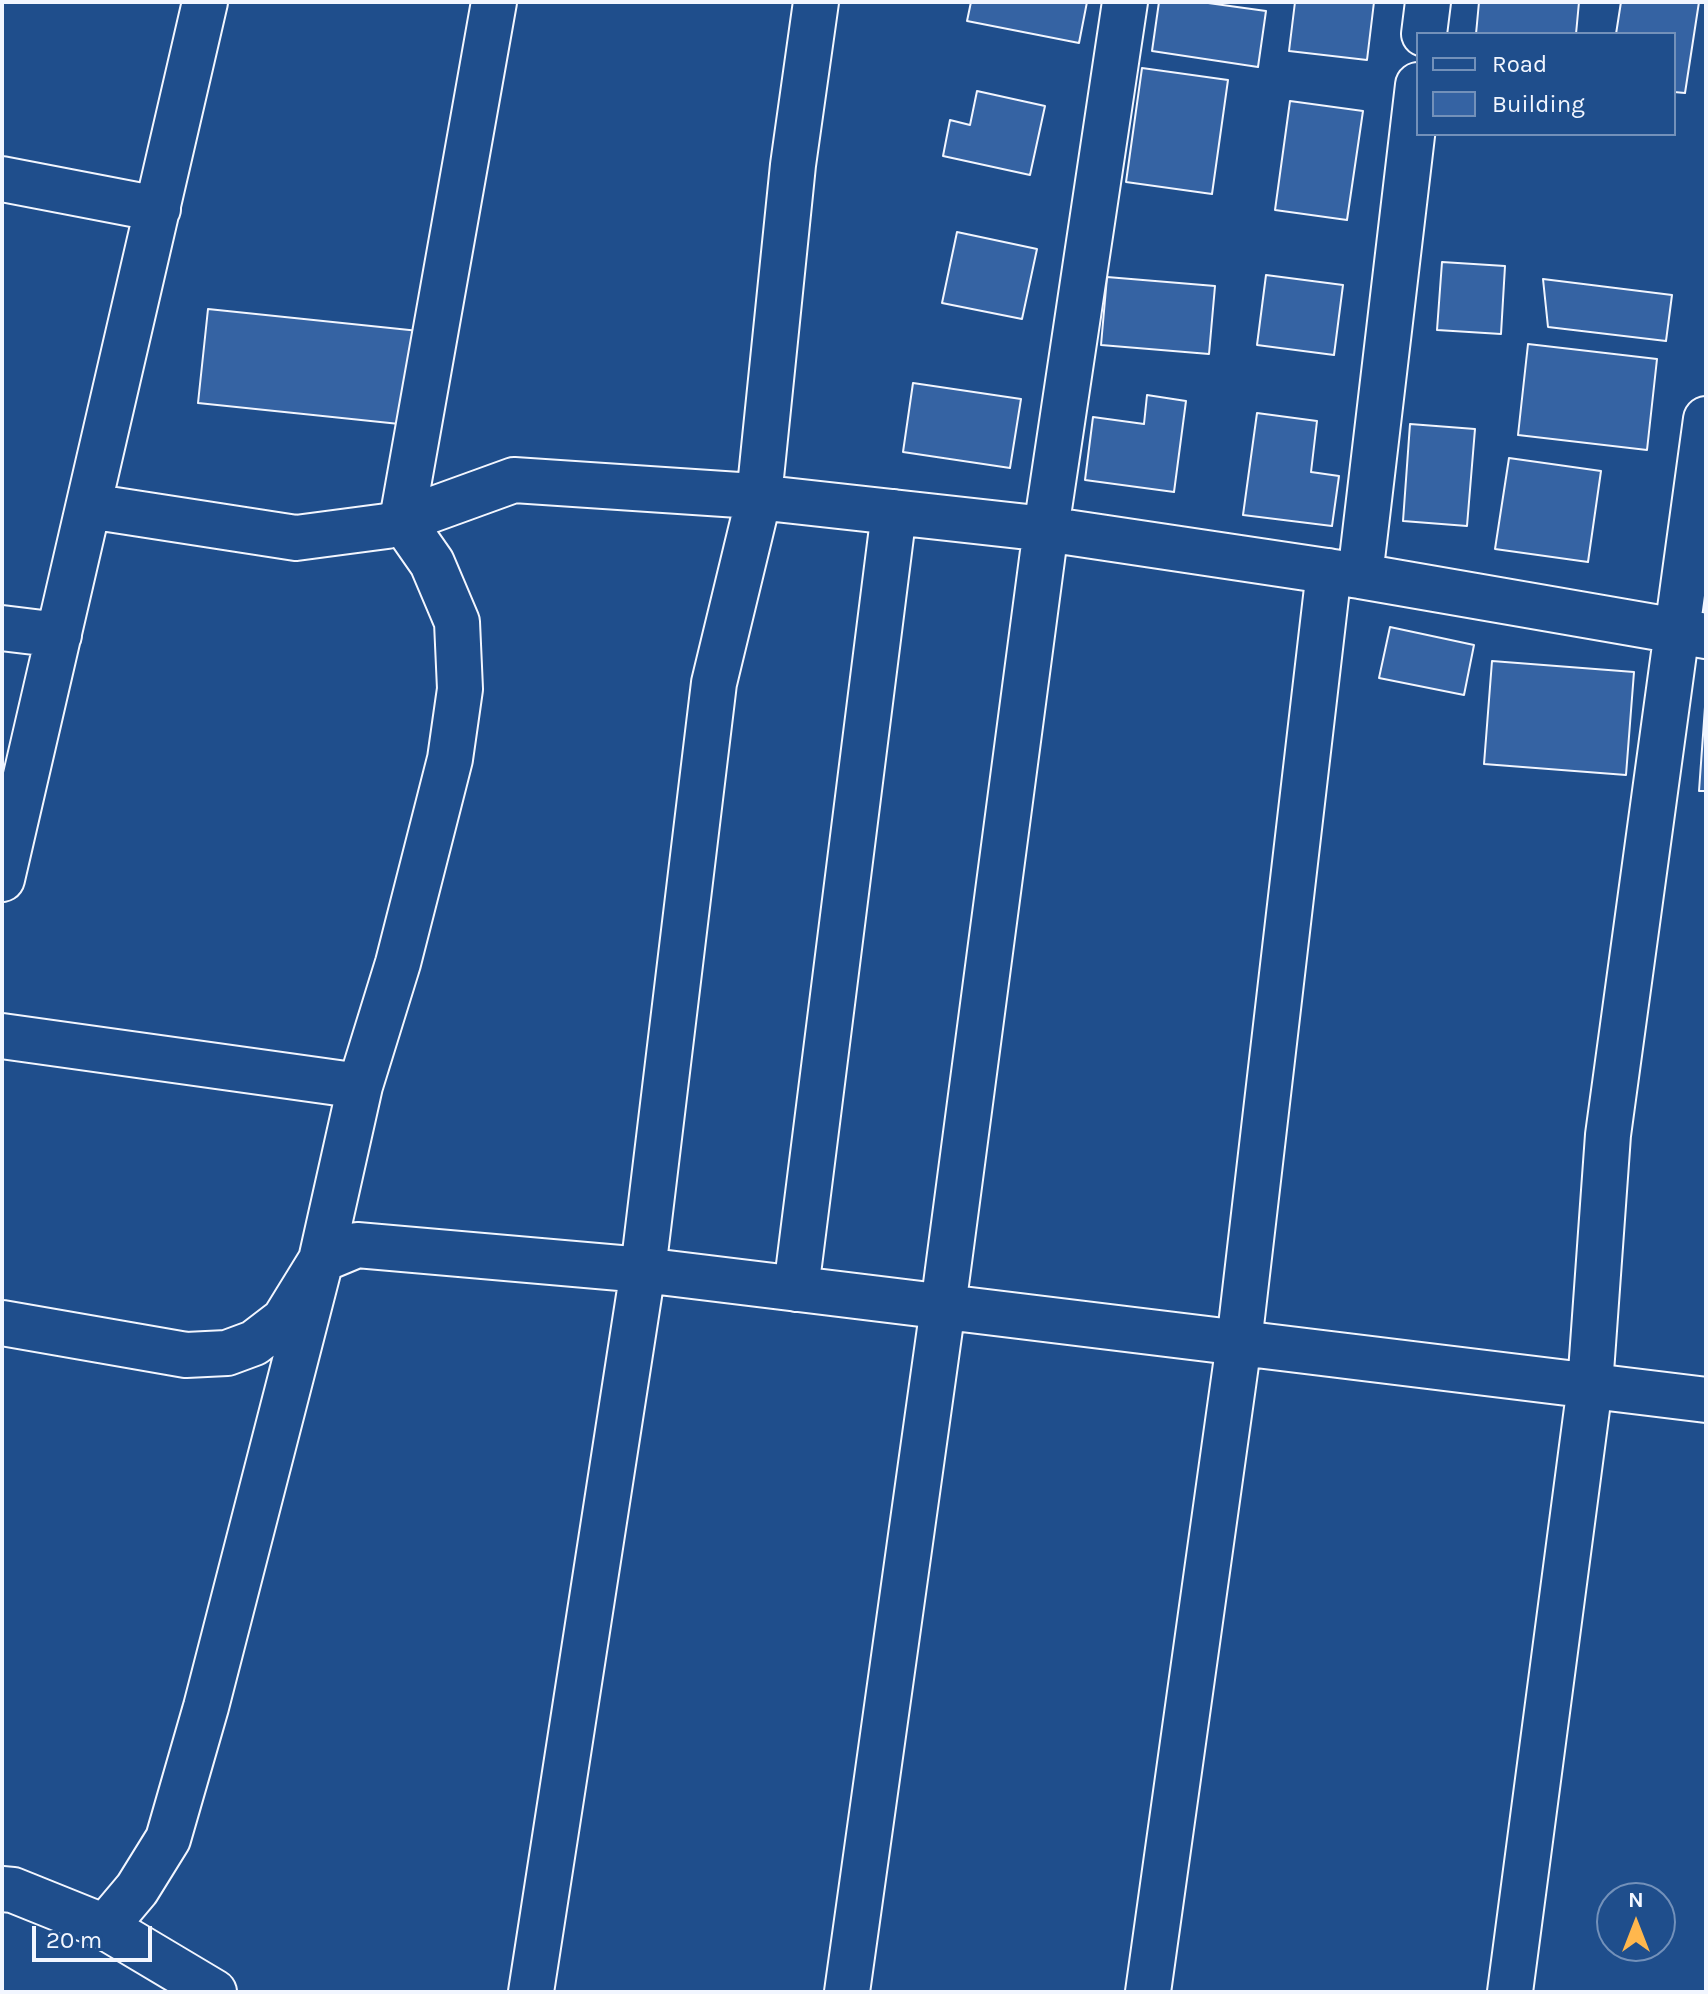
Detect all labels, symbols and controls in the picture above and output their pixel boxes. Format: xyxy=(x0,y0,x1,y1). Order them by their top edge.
legend xyxy=(1416,32,1676,136)
text: Road xyxy=(1492,50,1547,78)
text: Building xyxy=(1492,90,1585,118)
north arrow xyxy=(1596,1882,1676,1962)
text: N xyxy=(1628,1887,1644,1913)
scale bar xyxy=(36,1910,156,1960)
text: 20 m xyxy=(46,1926,102,1954)

